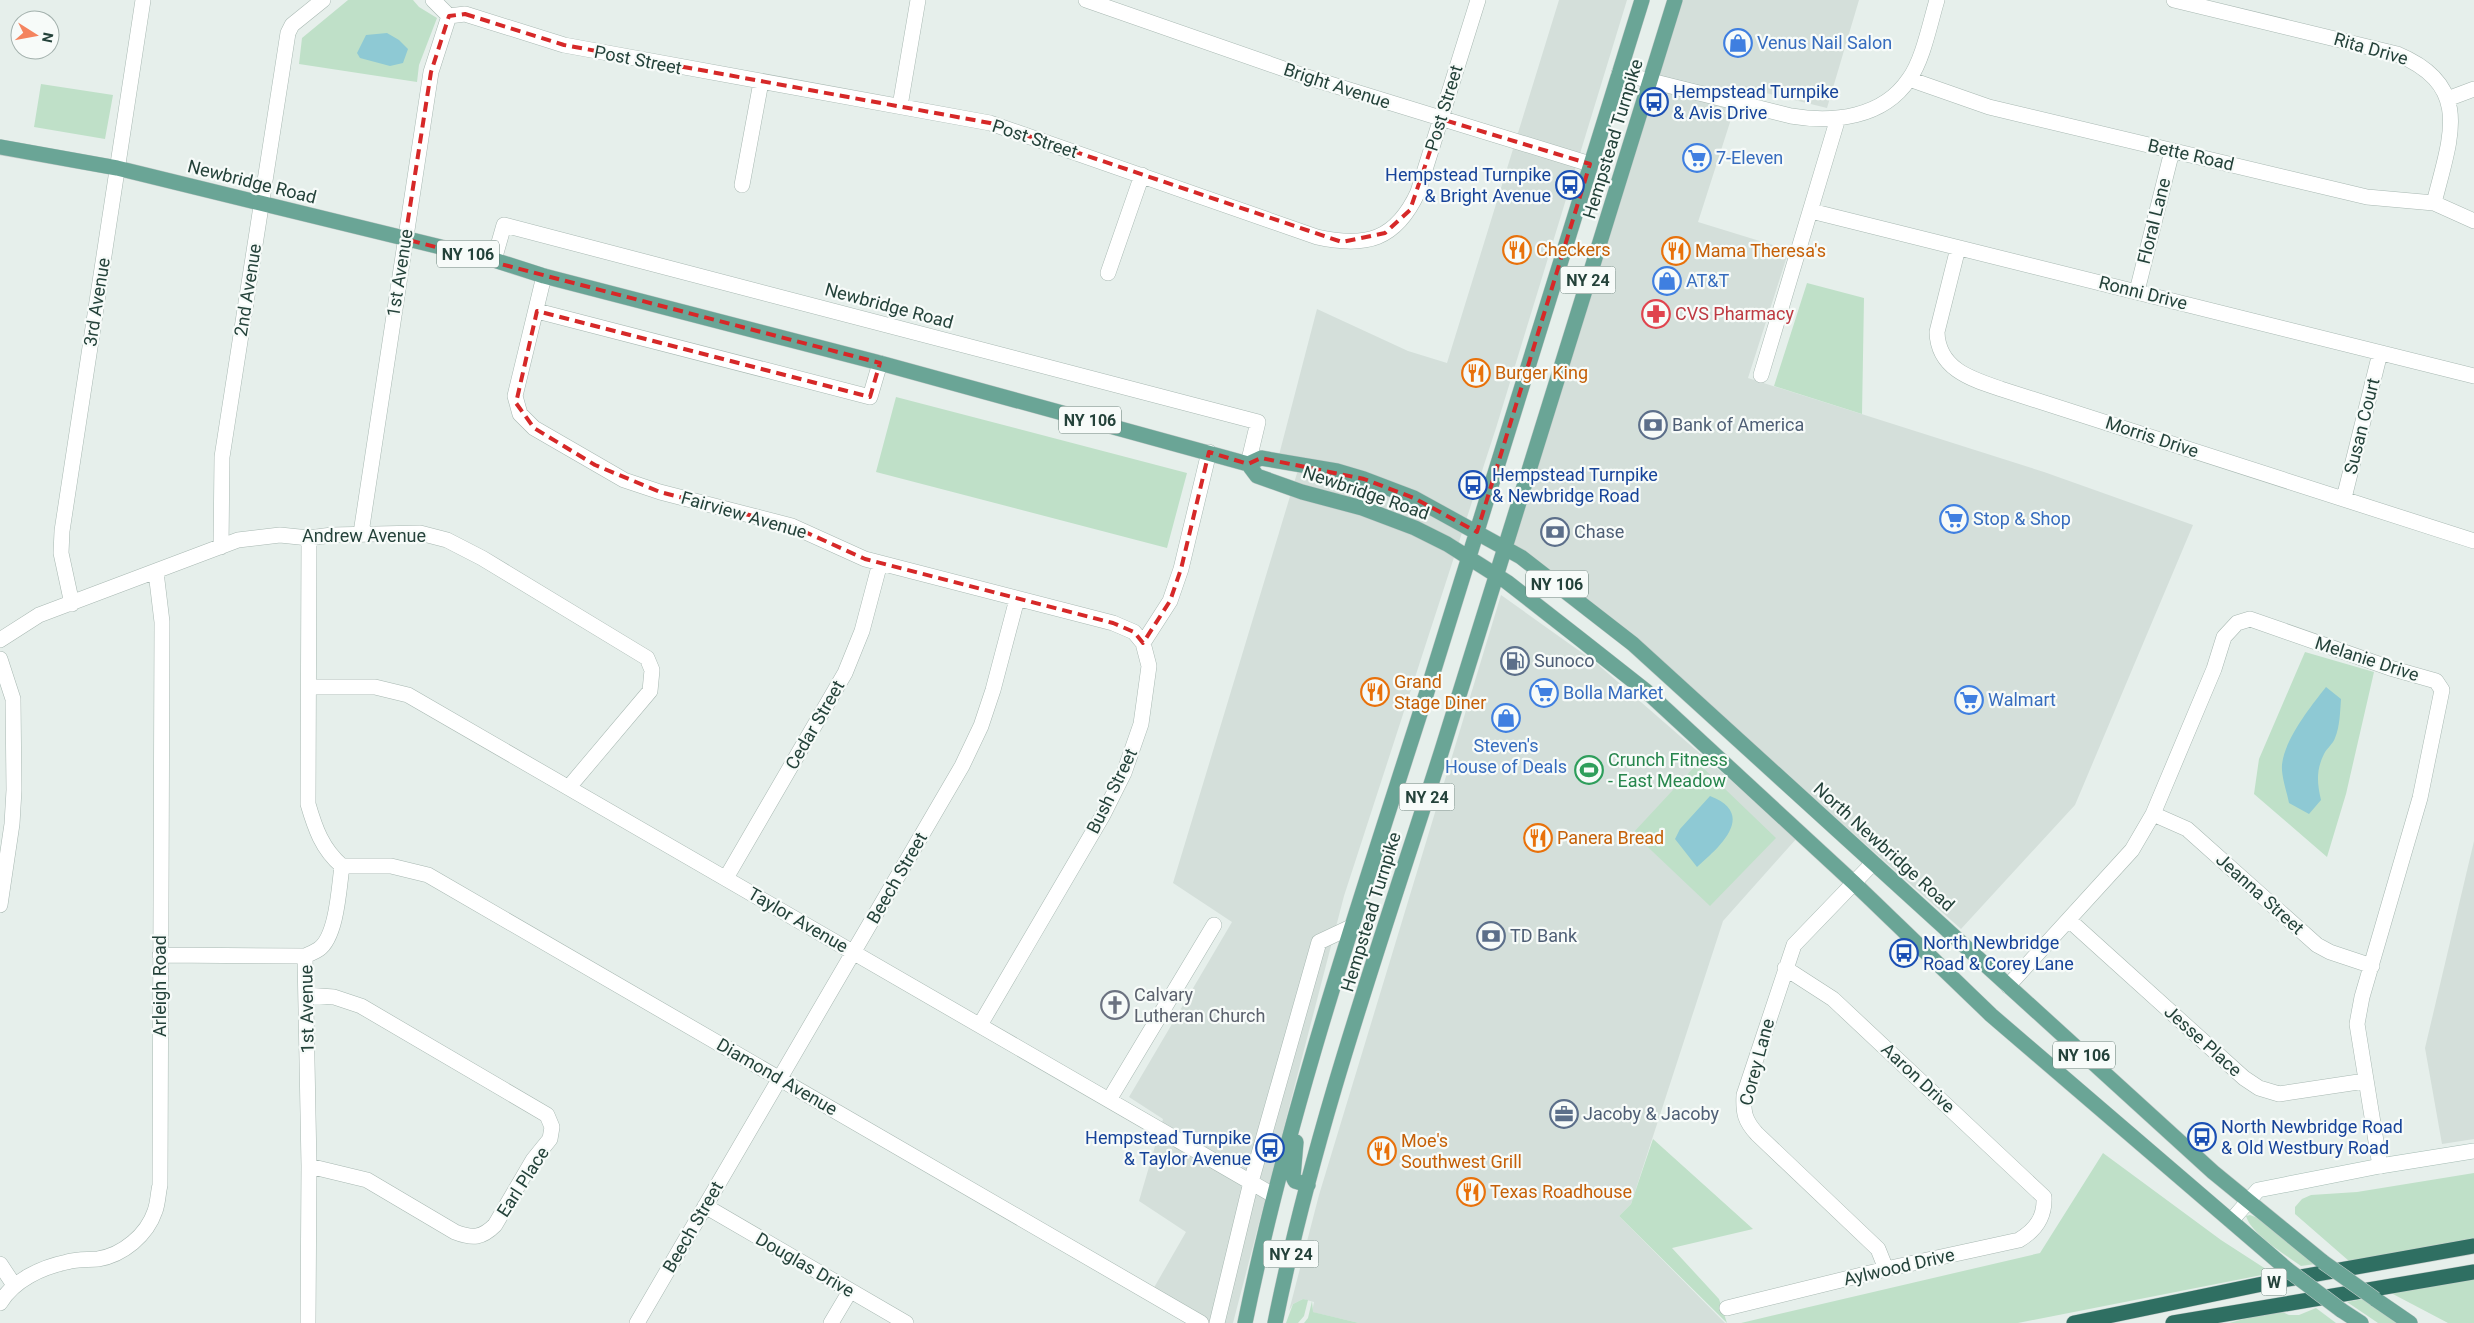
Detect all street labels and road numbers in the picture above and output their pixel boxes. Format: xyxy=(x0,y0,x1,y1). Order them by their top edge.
street label: Rita Drive xyxy=(2332,28,2411,69)
street label: Post Street xyxy=(593,41,684,78)
street label: Hempstead Turnpike xyxy=(1578,56,1647,221)
street label: Bright Avenue xyxy=(1281,58,1393,113)
street label: Post Street xyxy=(1421,62,1467,153)
street label: Post Street xyxy=(990,115,1081,162)
street label: Bette Road xyxy=(2146,134,2236,175)
street label: Newbridge Road xyxy=(186,155,319,208)
street label: Floral Lane xyxy=(2133,176,2174,266)
street label: 1st Avenue xyxy=(382,228,417,318)
road number: NY 106 xyxy=(437,240,499,268)
street label: 2nd Avenue xyxy=(230,242,265,338)
street label: 3rd Avenue xyxy=(79,256,114,348)
road number: NY 24 xyxy=(1560,266,1616,294)
street label: Ronni Drive xyxy=(2097,271,2190,314)
street label: Newbridge Road xyxy=(823,278,956,333)
street label: Susan Court xyxy=(2339,375,2384,476)
road number: NY 106 xyxy=(1059,406,1121,434)
street label: Morris Drive xyxy=(2103,412,2201,461)
street label: Newbridge Road xyxy=(1300,461,1432,524)
street label: Fairview Avenue xyxy=(679,487,809,542)
street label: Andrew Avenue xyxy=(302,525,426,546)
road number: NY 106 xyxy=(1526,570,1588,598)
street label: Melanie Drive xyxy=(2312,632,2422,685)
street label: Cedar Street xyxy=(781,676,849,773)
street label: Bush Street xyxy=(1082,745,1141,837)
street label: North Newbridge Road xyxy=(1810,778,1959,915)
road number: NY 24 xyxy=(1400,784,1454,810)
street label: Beech Street xyxy=(862,828,931,927)
street label: Hempstead Turnpike xyxy=(1336,829,1405,994)
street label: Jeanna Street xyxy=(2212,849,2309,939)
street label: Taylor Avenue xyxy=(745,882,852,957)
street label: Arleigh Road xyxy=(149,935,170,1037)
street label: 1st Avenue xyxy=(295,965,318,1053)
street label: Jesse Place xyxy=(2160,1001,2246,1081)
street label: Corey Lane xyxy=(1735,1016,1778,1108)
street label: Diamond Avenue xyxy=(713,1034,841,1120)
street label: Aaron Drive xyxy=(1877,1038,1959,1117)
road number: NY 106 xyxy=(2053,1042,2115,1068)
street label: Earl Place xyxy=(492,1143,553,1221)
street label: Beech Street xyxy=(658,1177,727,1276)
street label: Douglas Drive xyxy=(752,1228,858,1301)
road number: NY 24 xyxy=(1264,1240,1318,1268)
street label: Aylwood Drive xyxy=(1841,1244,1956,1289)
road number: W xyxy=(2262,1268,2286,1295)

